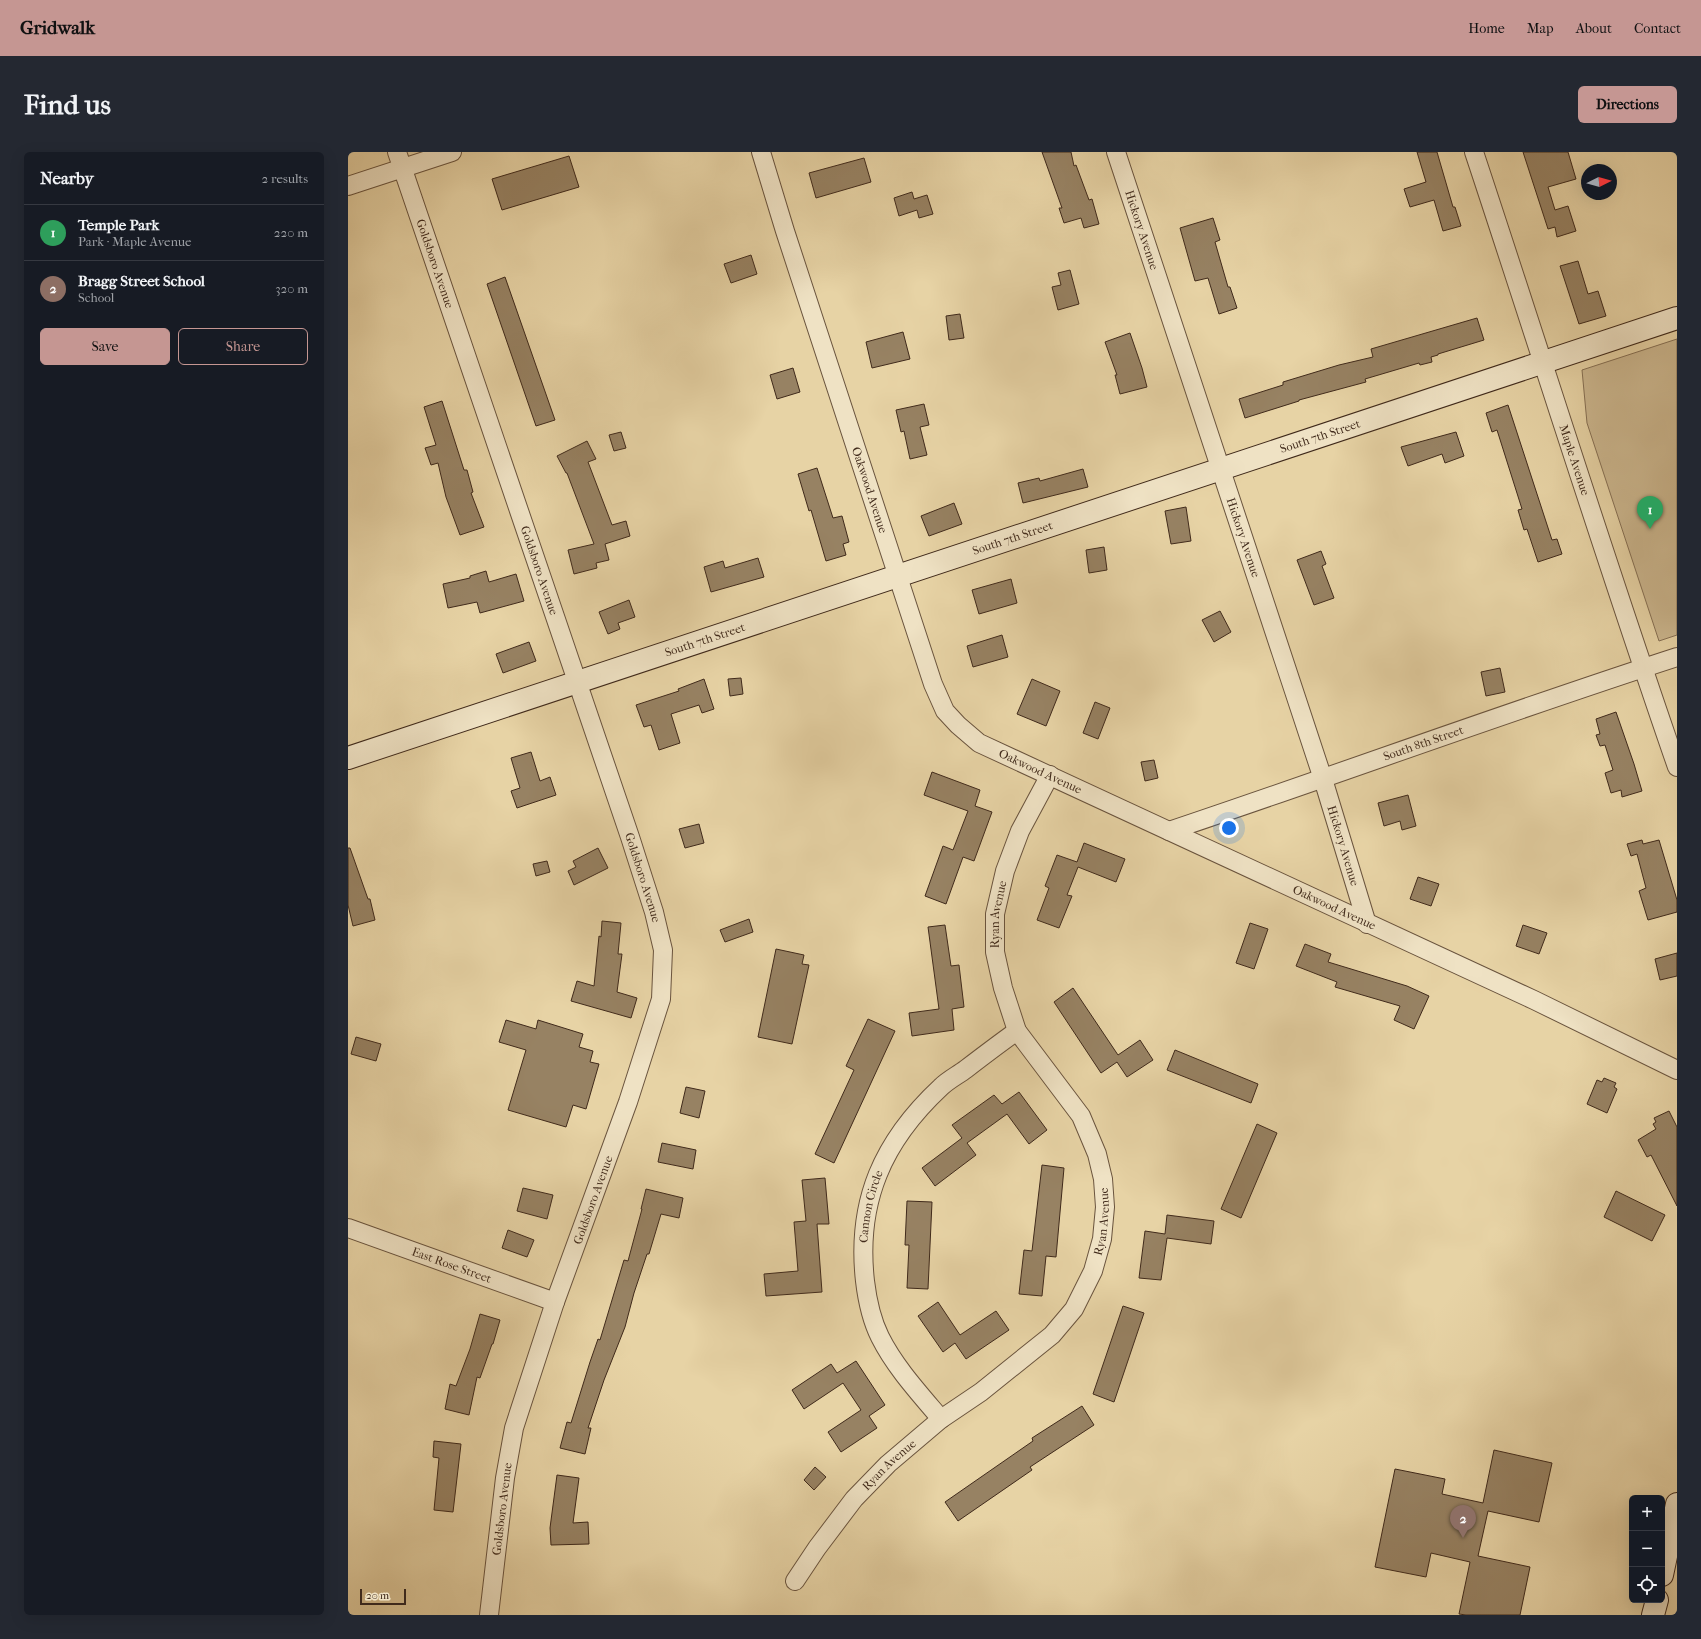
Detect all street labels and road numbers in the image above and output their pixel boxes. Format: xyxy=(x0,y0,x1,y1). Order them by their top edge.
street label: Hickory Avenue xyxy=(1122,188,1161,272)
street label: Goldsboro Avenue xyxy=(413,217,457,310)
street label: South 7th Street xyxy=(1278,416,1363,456)
street label: Maple Avenue xyxy=(1556,423,1592,497)
street label: Oakwood Avenue xyxy=(849,445,890,535)
street label: Hickory Avenue xyxy=(1224,496,1263,579)
street label: South 7th Street xyxy=(971,518,1055,558)
street label: Goldsboro Avenue xyxy=(518,524,561,617)
street label: South 7th Street xyxy=(663,620,748,660)
street label: South 8th Street xyxy=(1381,723,1466,764)
street label: Oakwood Avenue xyxy=(997,746,1084,797)
street label: Hickory Avenue xyxy=(1324,804,1362,888)
street label: Goldsboro Avenue xyxy=(622,831,663,924)
street label: Ryan Avenue xyxy=(988,879,1010,948)
street label: Oakwood Avenue xyxy=(1291,882,1378,933)
street label: Goldsboro Avenue xyxy=(570,1154,616,1246)
street label: Cannon Circle xyxy=(856,1168,886,1243)
street label: Ryan Avenue xyxy=(1091,1187,1112,1257)
street label: East Rose Street xyxy=(410,1244,494,1286)
street label: Ryan Avenue xyxy=(859,1436,919,1493)
street label: Goldsboro Avenue xyxy=(489,1462,515,1556)

